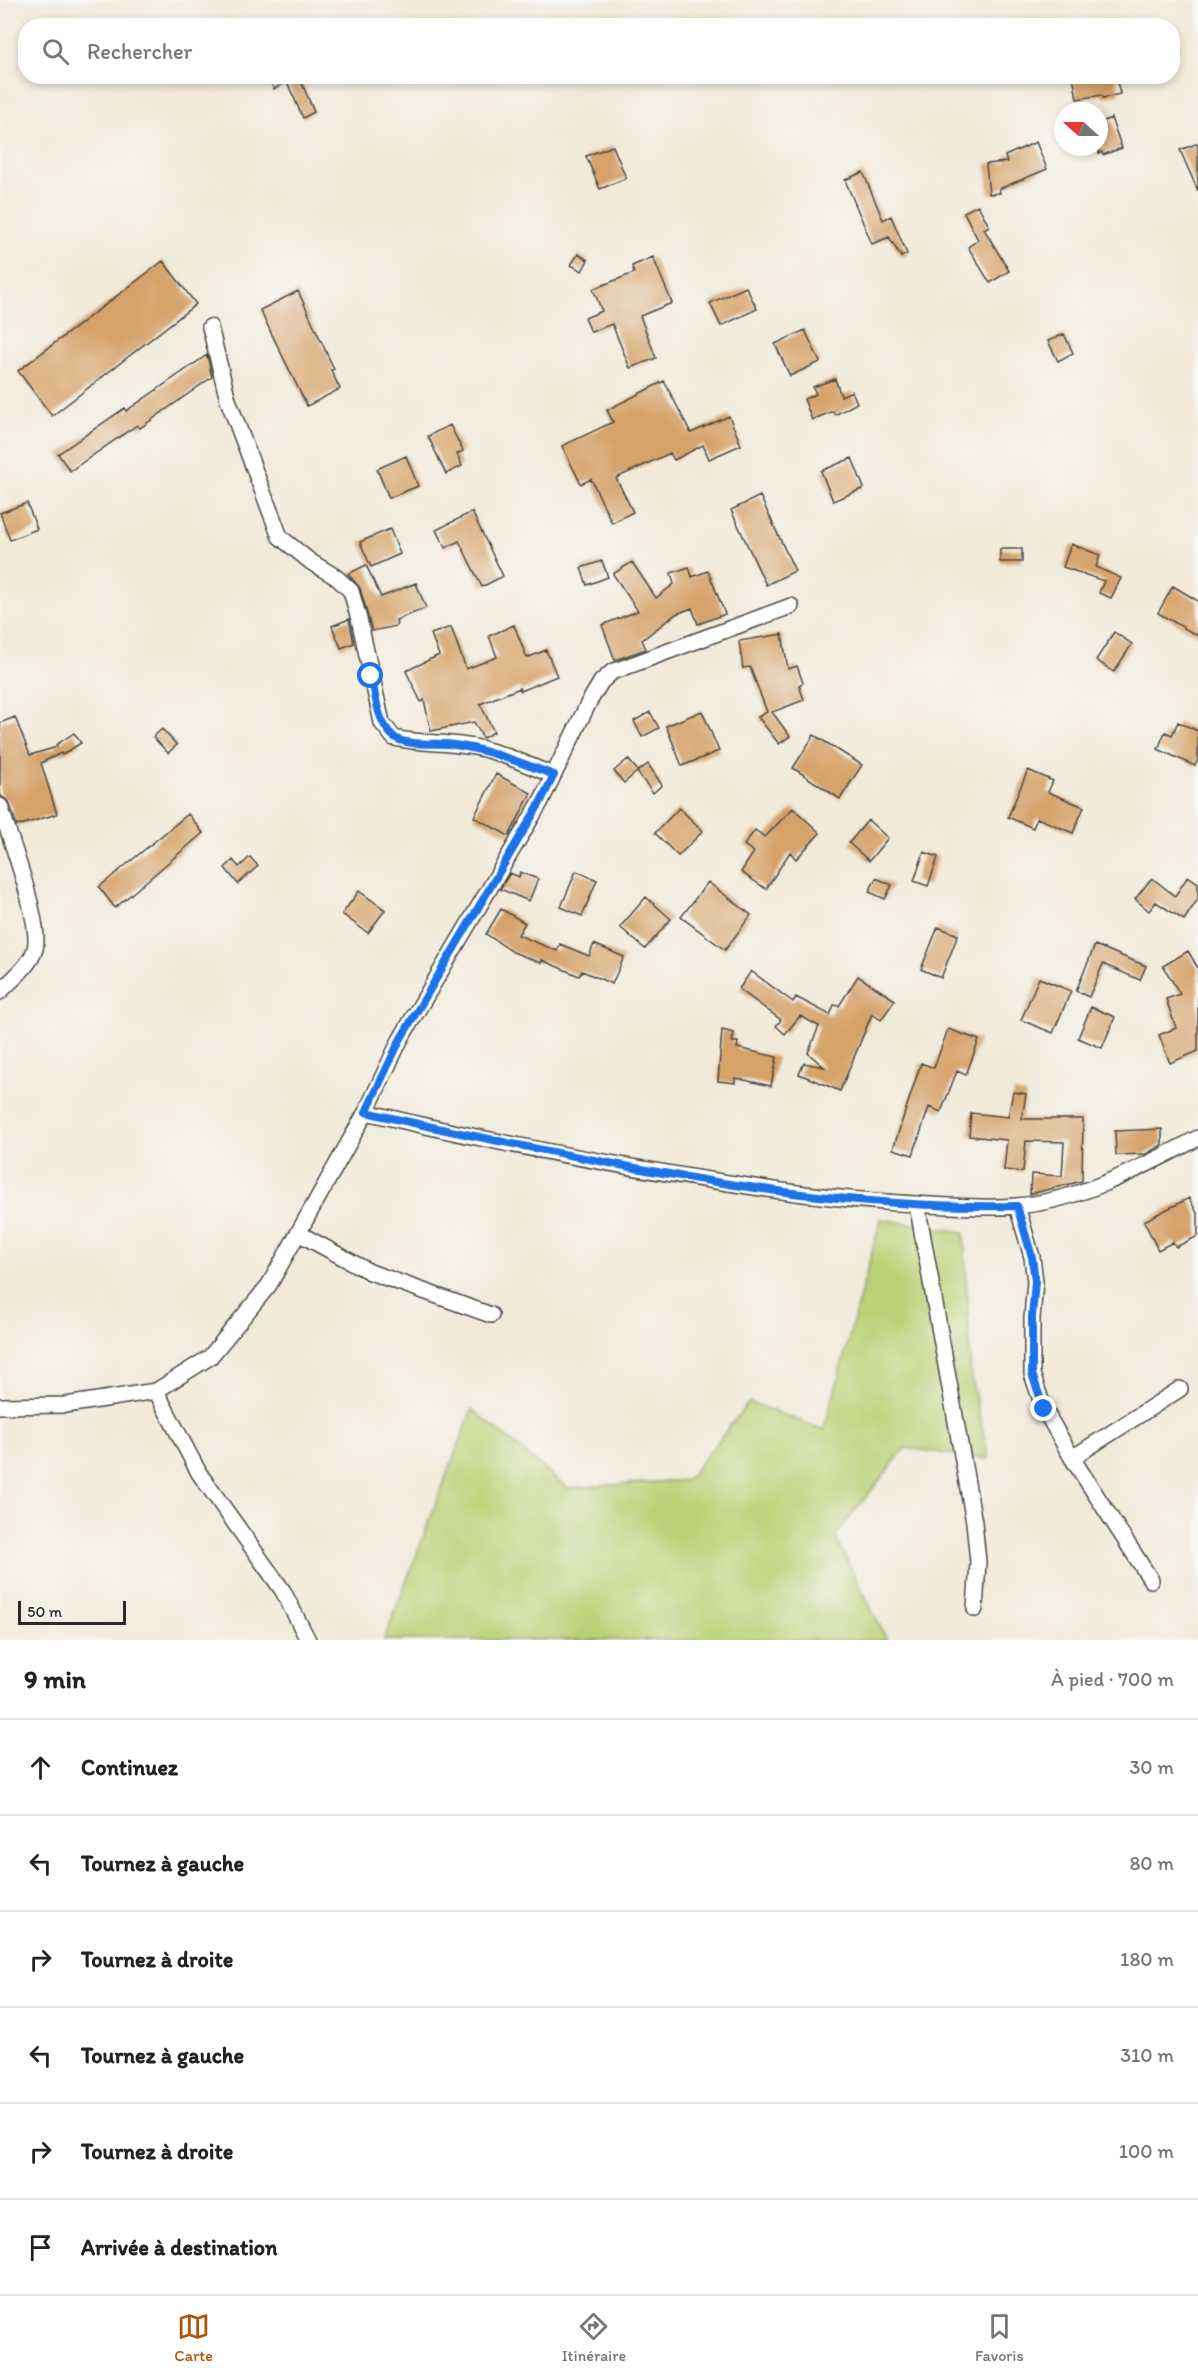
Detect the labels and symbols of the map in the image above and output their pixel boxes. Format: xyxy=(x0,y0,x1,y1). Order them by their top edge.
north arrow xyxy=(1054,102,1108,156)
route start xyxy=(357,662,383,688)
route end xyxy=(1030,1395,1056,1421)
scale bar xyxy=(18,1598,126,1626)

